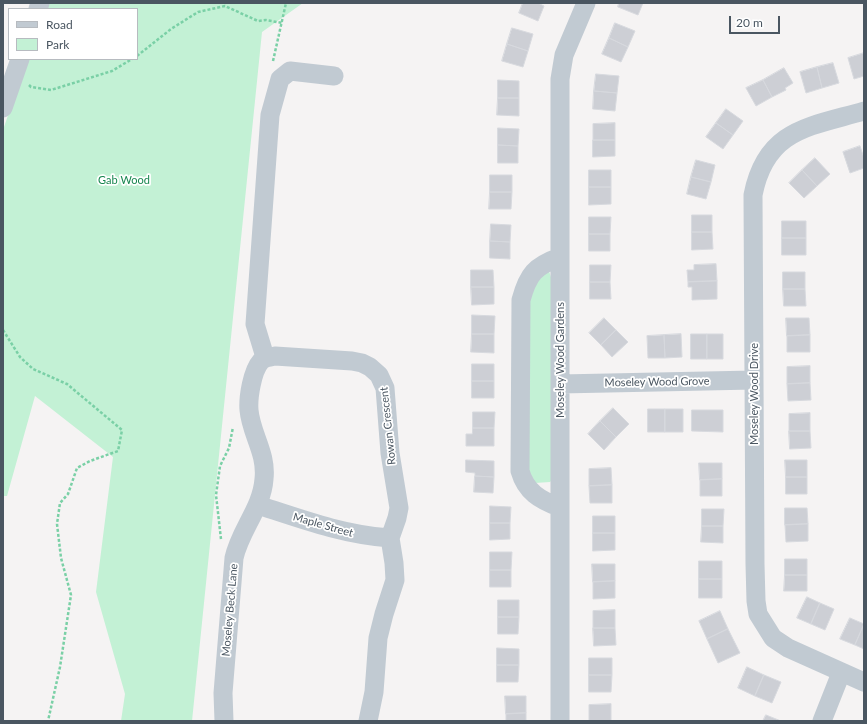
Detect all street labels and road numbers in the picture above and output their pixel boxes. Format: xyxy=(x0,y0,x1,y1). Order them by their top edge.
street label: Moseley Wood Gardens xyxy=(553,302,567,418)
street label: Moseley Wood Drive xyxy=(747,343,761,445)
street label: Moseley Wood Grove xyxy=(604,374,710,390)
street label: Rowan Crescent xyxy=(377,386,399,466)
street label: Maple Street xyxy=(291,510,355,540)
street label: Moseley Beck Lane xyxy=(219,563,241,657)

